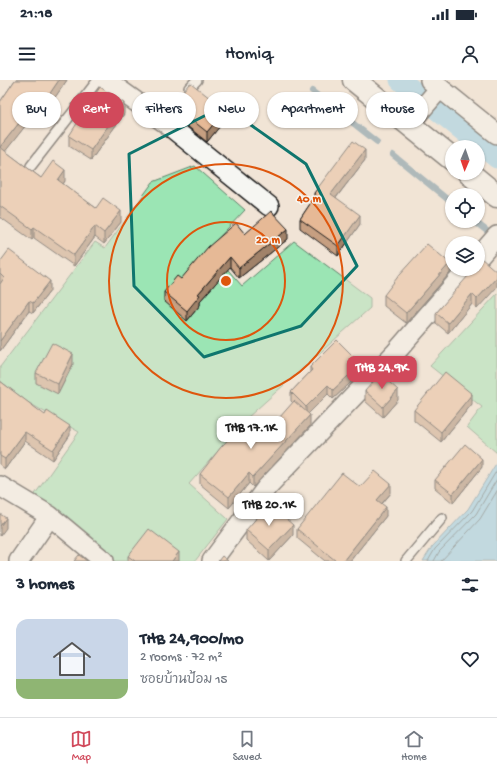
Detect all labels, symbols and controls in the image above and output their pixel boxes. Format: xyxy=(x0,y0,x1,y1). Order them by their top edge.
text: 21:18 xyxy=(20,5,52,23)
icon: menu xyxy=(16,43,38,65)
icon: person xyxy=(459,43,481,65)
text: Homiq xyxy=(225,44,272,65)
chip: Buy xyxy=(12,92,61,128)
chip: Rent xyxy=(69,92,124,128)
chip: Filters xyxy=(132,92,196,128)
chip: New xyxy=(204,92,259,128)
chip: Apartment xyxy=(267,92,358,128)
chip: House xyxy=(366,92,428,128)
north arrow xyxy=(445,140,485,180)
map controls xyxy=(445,140,485,276)
button: locate xyxy=(445,188,485,228)
text: 40 m xyxy=(296,193,321,207)
text: 20 m xyxy=(256,234,281,248)
button: layers xyxy=(445,236,485,276)
centre of rings xyxy=(219,274,233,288)
pin: THB 24.9K xyxy=(336,356,428,390)
text: THB 24.9K xyxy=(356,361,408,376)
pin: THB 17.1K xyxy=(205,416,297,450)
text: THB 17.1K xyxy=(226,421,276,436)
pin: THB 20.1K xyxy=(223,493,315,527)
text: THB 20.1K xyxy=(243,498,295,513)
icon: filters xyxy=(459,574,481,596)
text: 3 homes xyxy=(16,575,74,595)
text: THB 24,900/mo xyxy=(140,630,243,650)
icon: home xyxy=(48,635,96,683)
icon: heart xyxy=(459,648,481,670)
text: 2 rooms · 72 m² xyxy=(140,650,222,665)
text: ซอยบ้านป้อม 15 xyxy=(140,673,227,688)
tab: Map xyxy=(70,728,92,764)
tab: Saved xyxy=(233,728,261,764)
tab: Home xyxy=(401,728,427,764)

